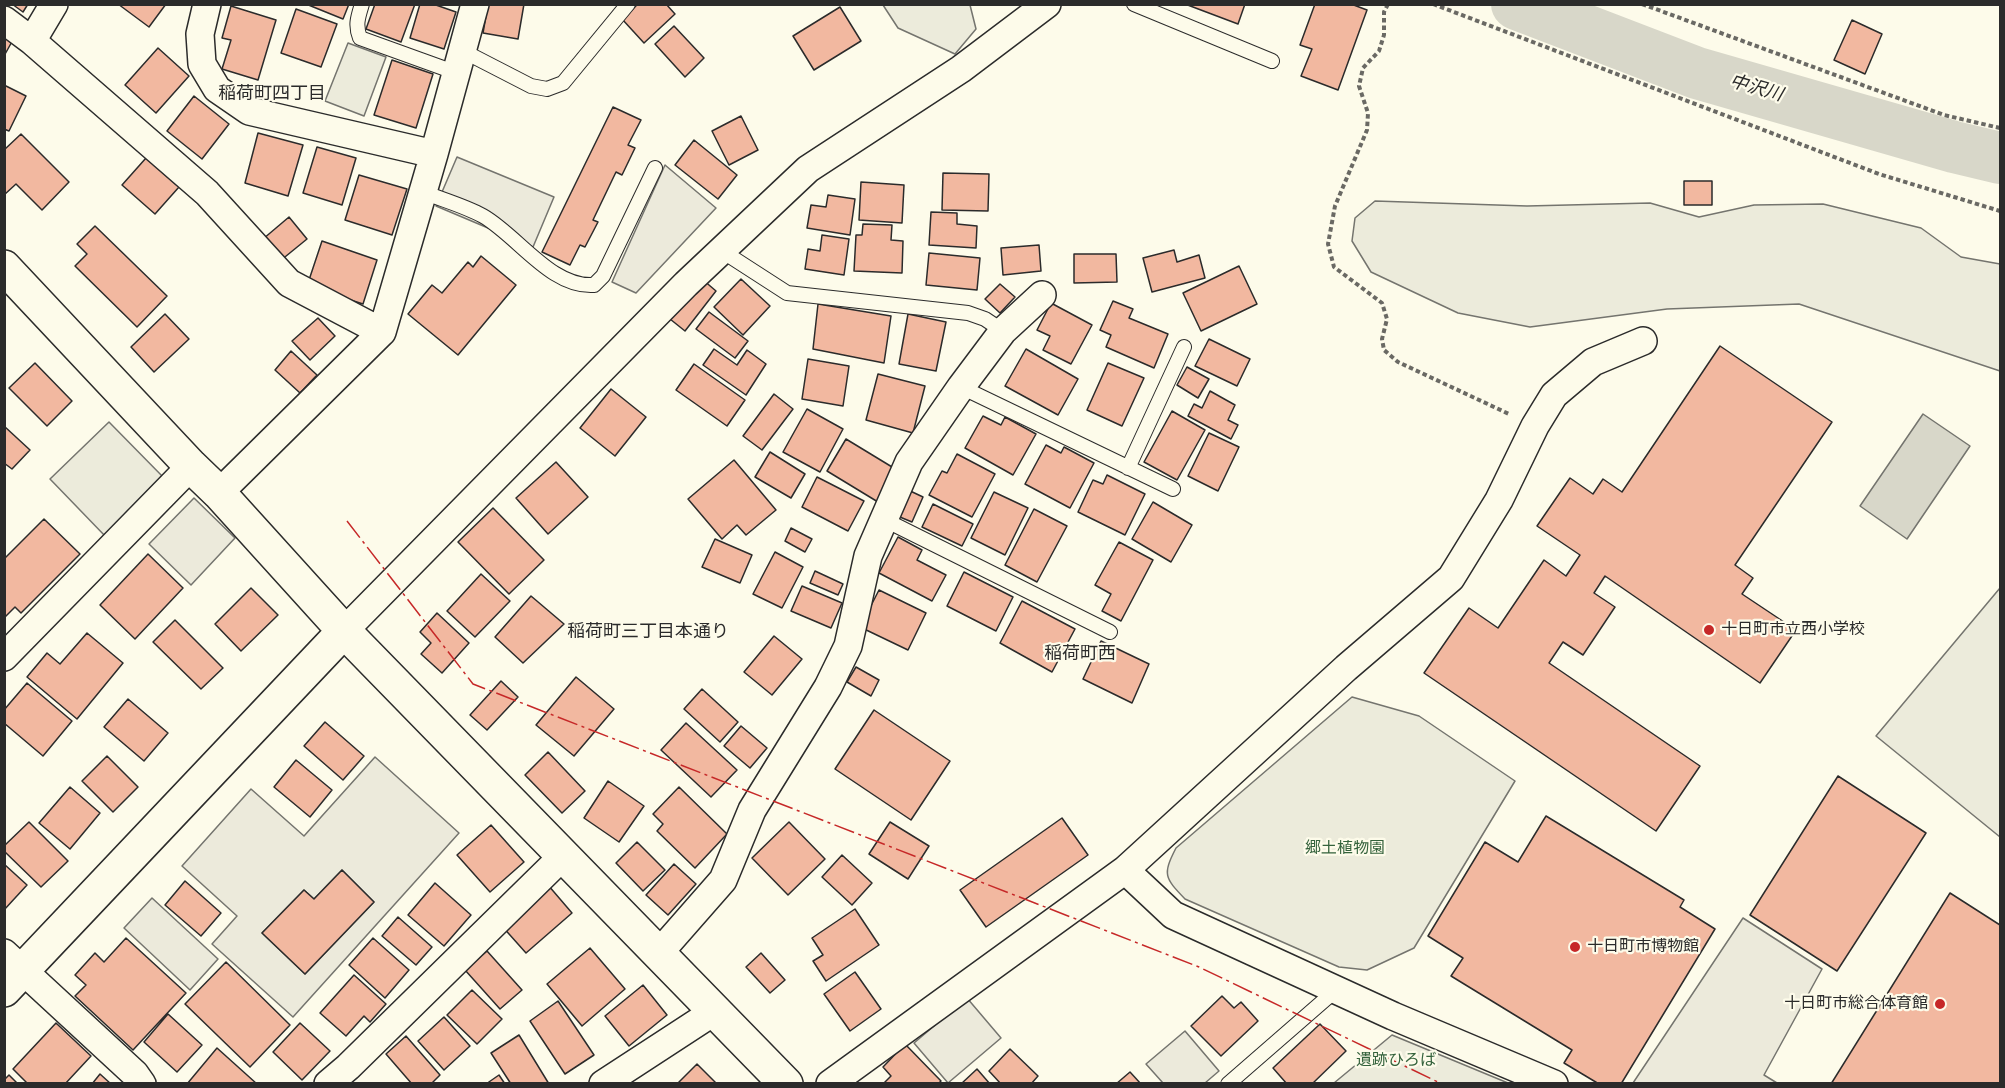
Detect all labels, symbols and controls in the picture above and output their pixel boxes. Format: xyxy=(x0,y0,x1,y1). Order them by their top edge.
water label: 中沢川 xyxy=(1727,71,1785,107)
district label: 稲荷町四丁目 xyxy=(218,84,326,106)
place label: 十日町市立西小学校 xyxy=(1721,620,1865,640)
district label: 稲荷町三丁目本通り xyxy=(567,622,729,644)
marker: 十日町市立西小学校 xyxy=(1702,623,1716,637)
district label: 稲荷町西 xyxy=(1044,644,1116,666)
park label: 郷土植物園 xyxy=(1305,839,1385,859)
place label: 十日町市博物館 xyxy=(1587,937,1699,957)
marker: 十日町市博物館 xyxy=(1568,940,1582,954)
place label: 十日町市総合体育館 xyxy=(1784,994,1928,1014)
marker: 十日町市総合体育館 xyxy=(1933,997,1947,1011)
park label: 遺跡ひろば xyxy=(1356,1051,1436,1071)

